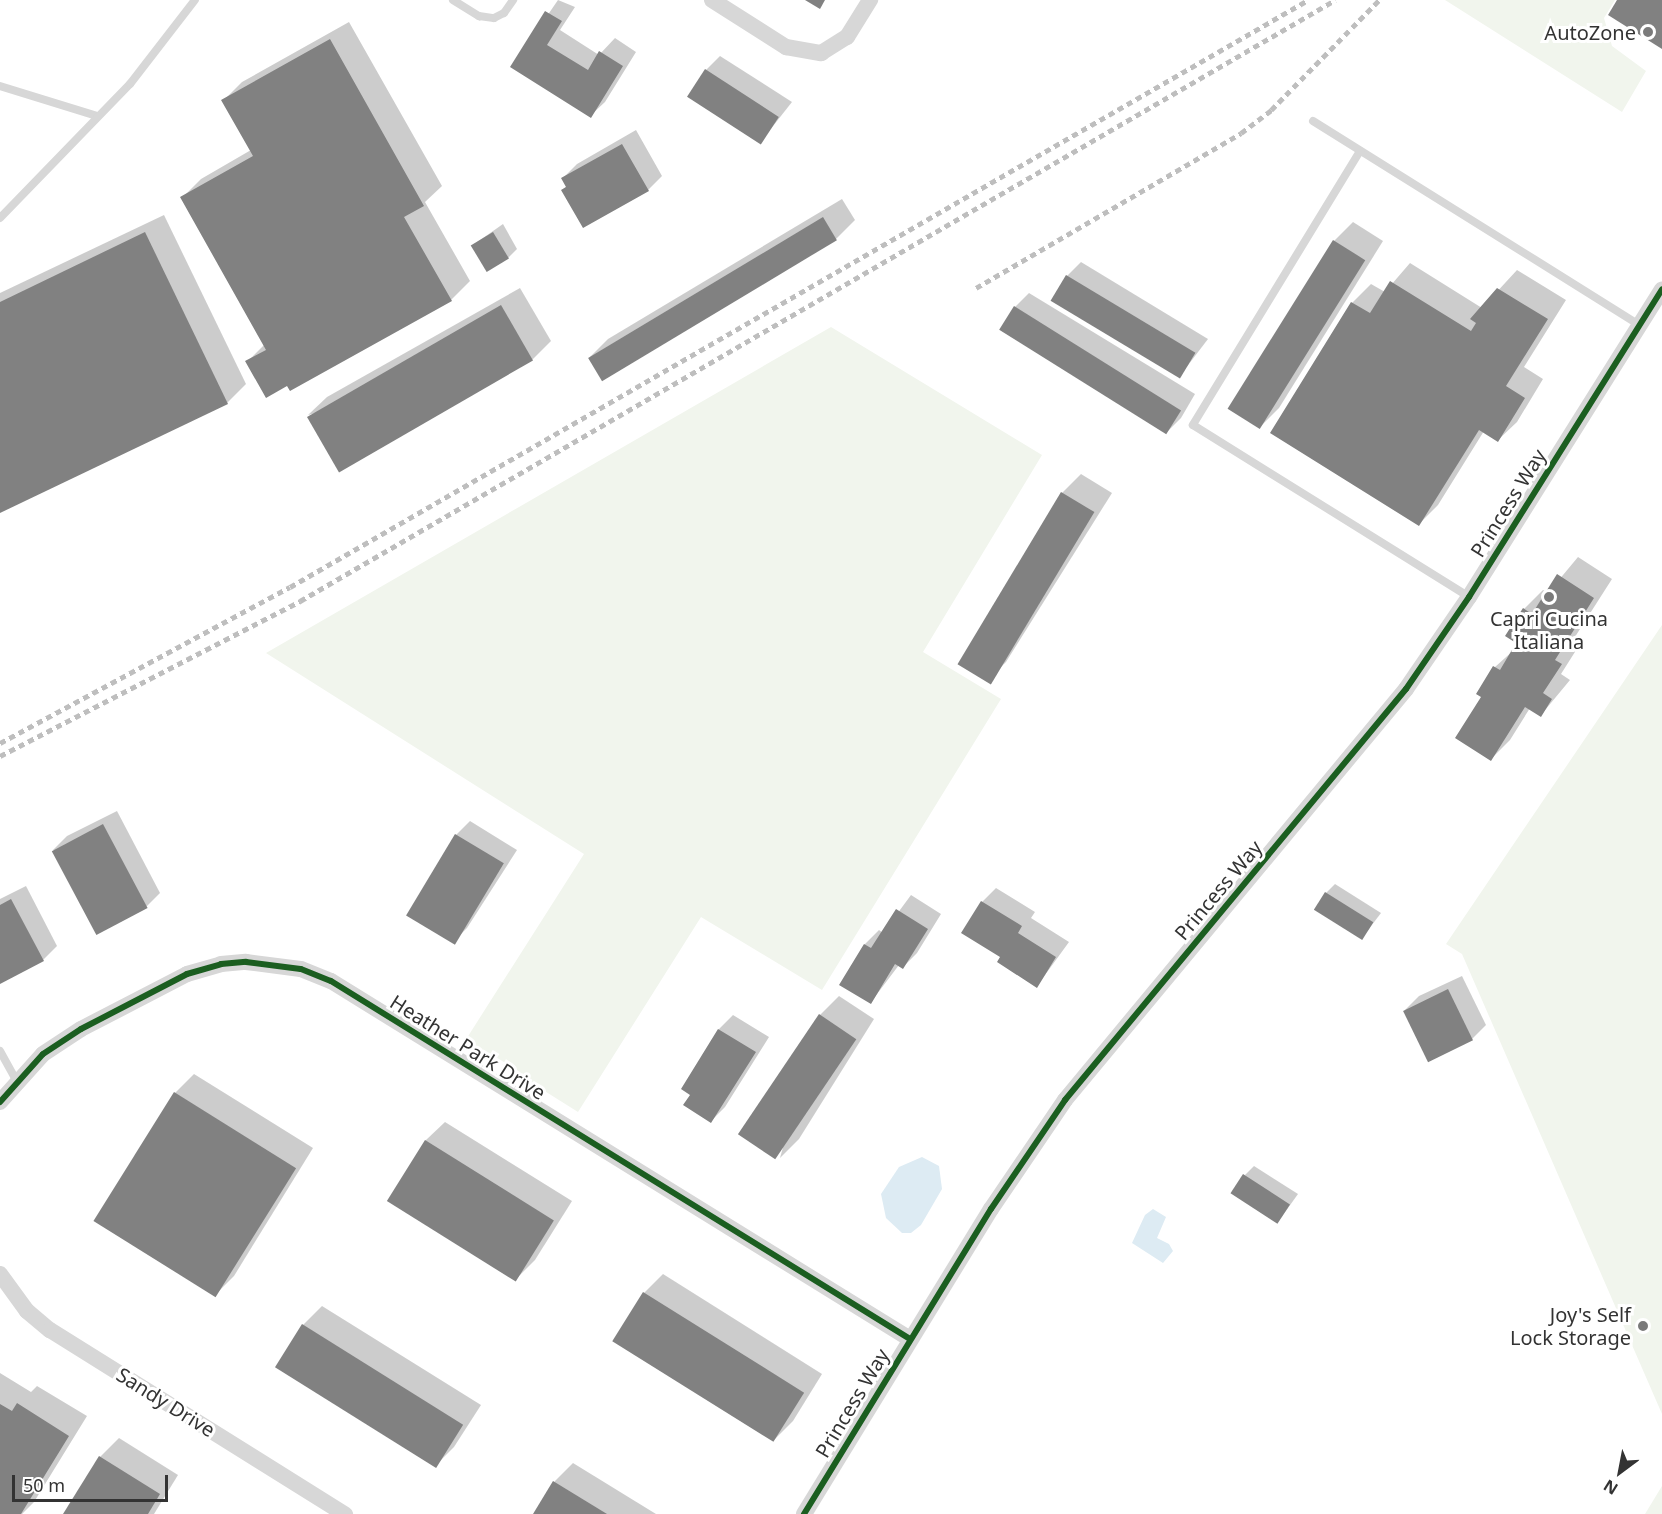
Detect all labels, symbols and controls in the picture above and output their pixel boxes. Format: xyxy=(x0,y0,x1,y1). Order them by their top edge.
place label: AutoZone xyxy=(1544,20,1636,44)
marker: AutoZone xyxy=(1641,25,1655,39)
street label: Princess Way xyxy=(1465,445,1551,561)
marker: Capri Cucina Italiana xyxy=(1542,590,1556,604)
place label: Capri Cucina Italiana xyxy=(1490,606,1608,653)
street label: Princess Way xyxy=(1169,835,1267,945)
street label: Heather Park Drive xyxy=(386,990,550,1104)
place label: Joy's Self Lock Storage xyxy=(1510,1302,1631,1349)
marker: Joy's Self Lock Storage xyxy=(1636,1319,1650,1333)
street label: Princess Way xyxy=(810,1344,894,1462)
street label: Sandy Drive xyxy=(112,1362,220,1442)
north arrow xyxy=(1590,1442,1650,1502)
scale bar xyxy=(15,1463,171,1501)
text: 50 m xyxy=(23,1473,65,1497)
text: N xyxy=(1599,1474,1622,1500)

